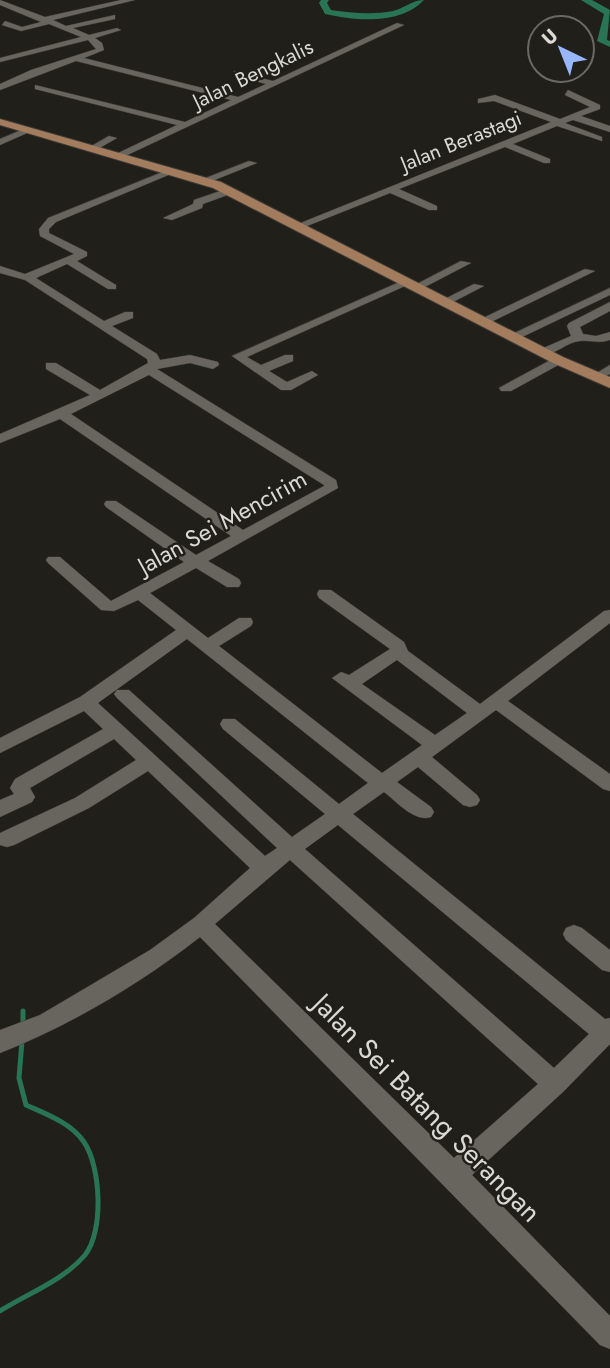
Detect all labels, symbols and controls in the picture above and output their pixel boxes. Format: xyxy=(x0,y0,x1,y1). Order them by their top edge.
north arrow xyxy=(526,14,596,84)
text: U xyxy=(536,23,564,51)
street label: Jalan Bengkalis xyxy=(185,32,318,118)
street label: Jalan Berastagi xyxy=(393,103,526,180)
street label: Jalan Sei Mencirim xyxy=(128,461,313,584)
street label: Jalan Sei Batang Serangan xyxy=(301,982,551,1232)

